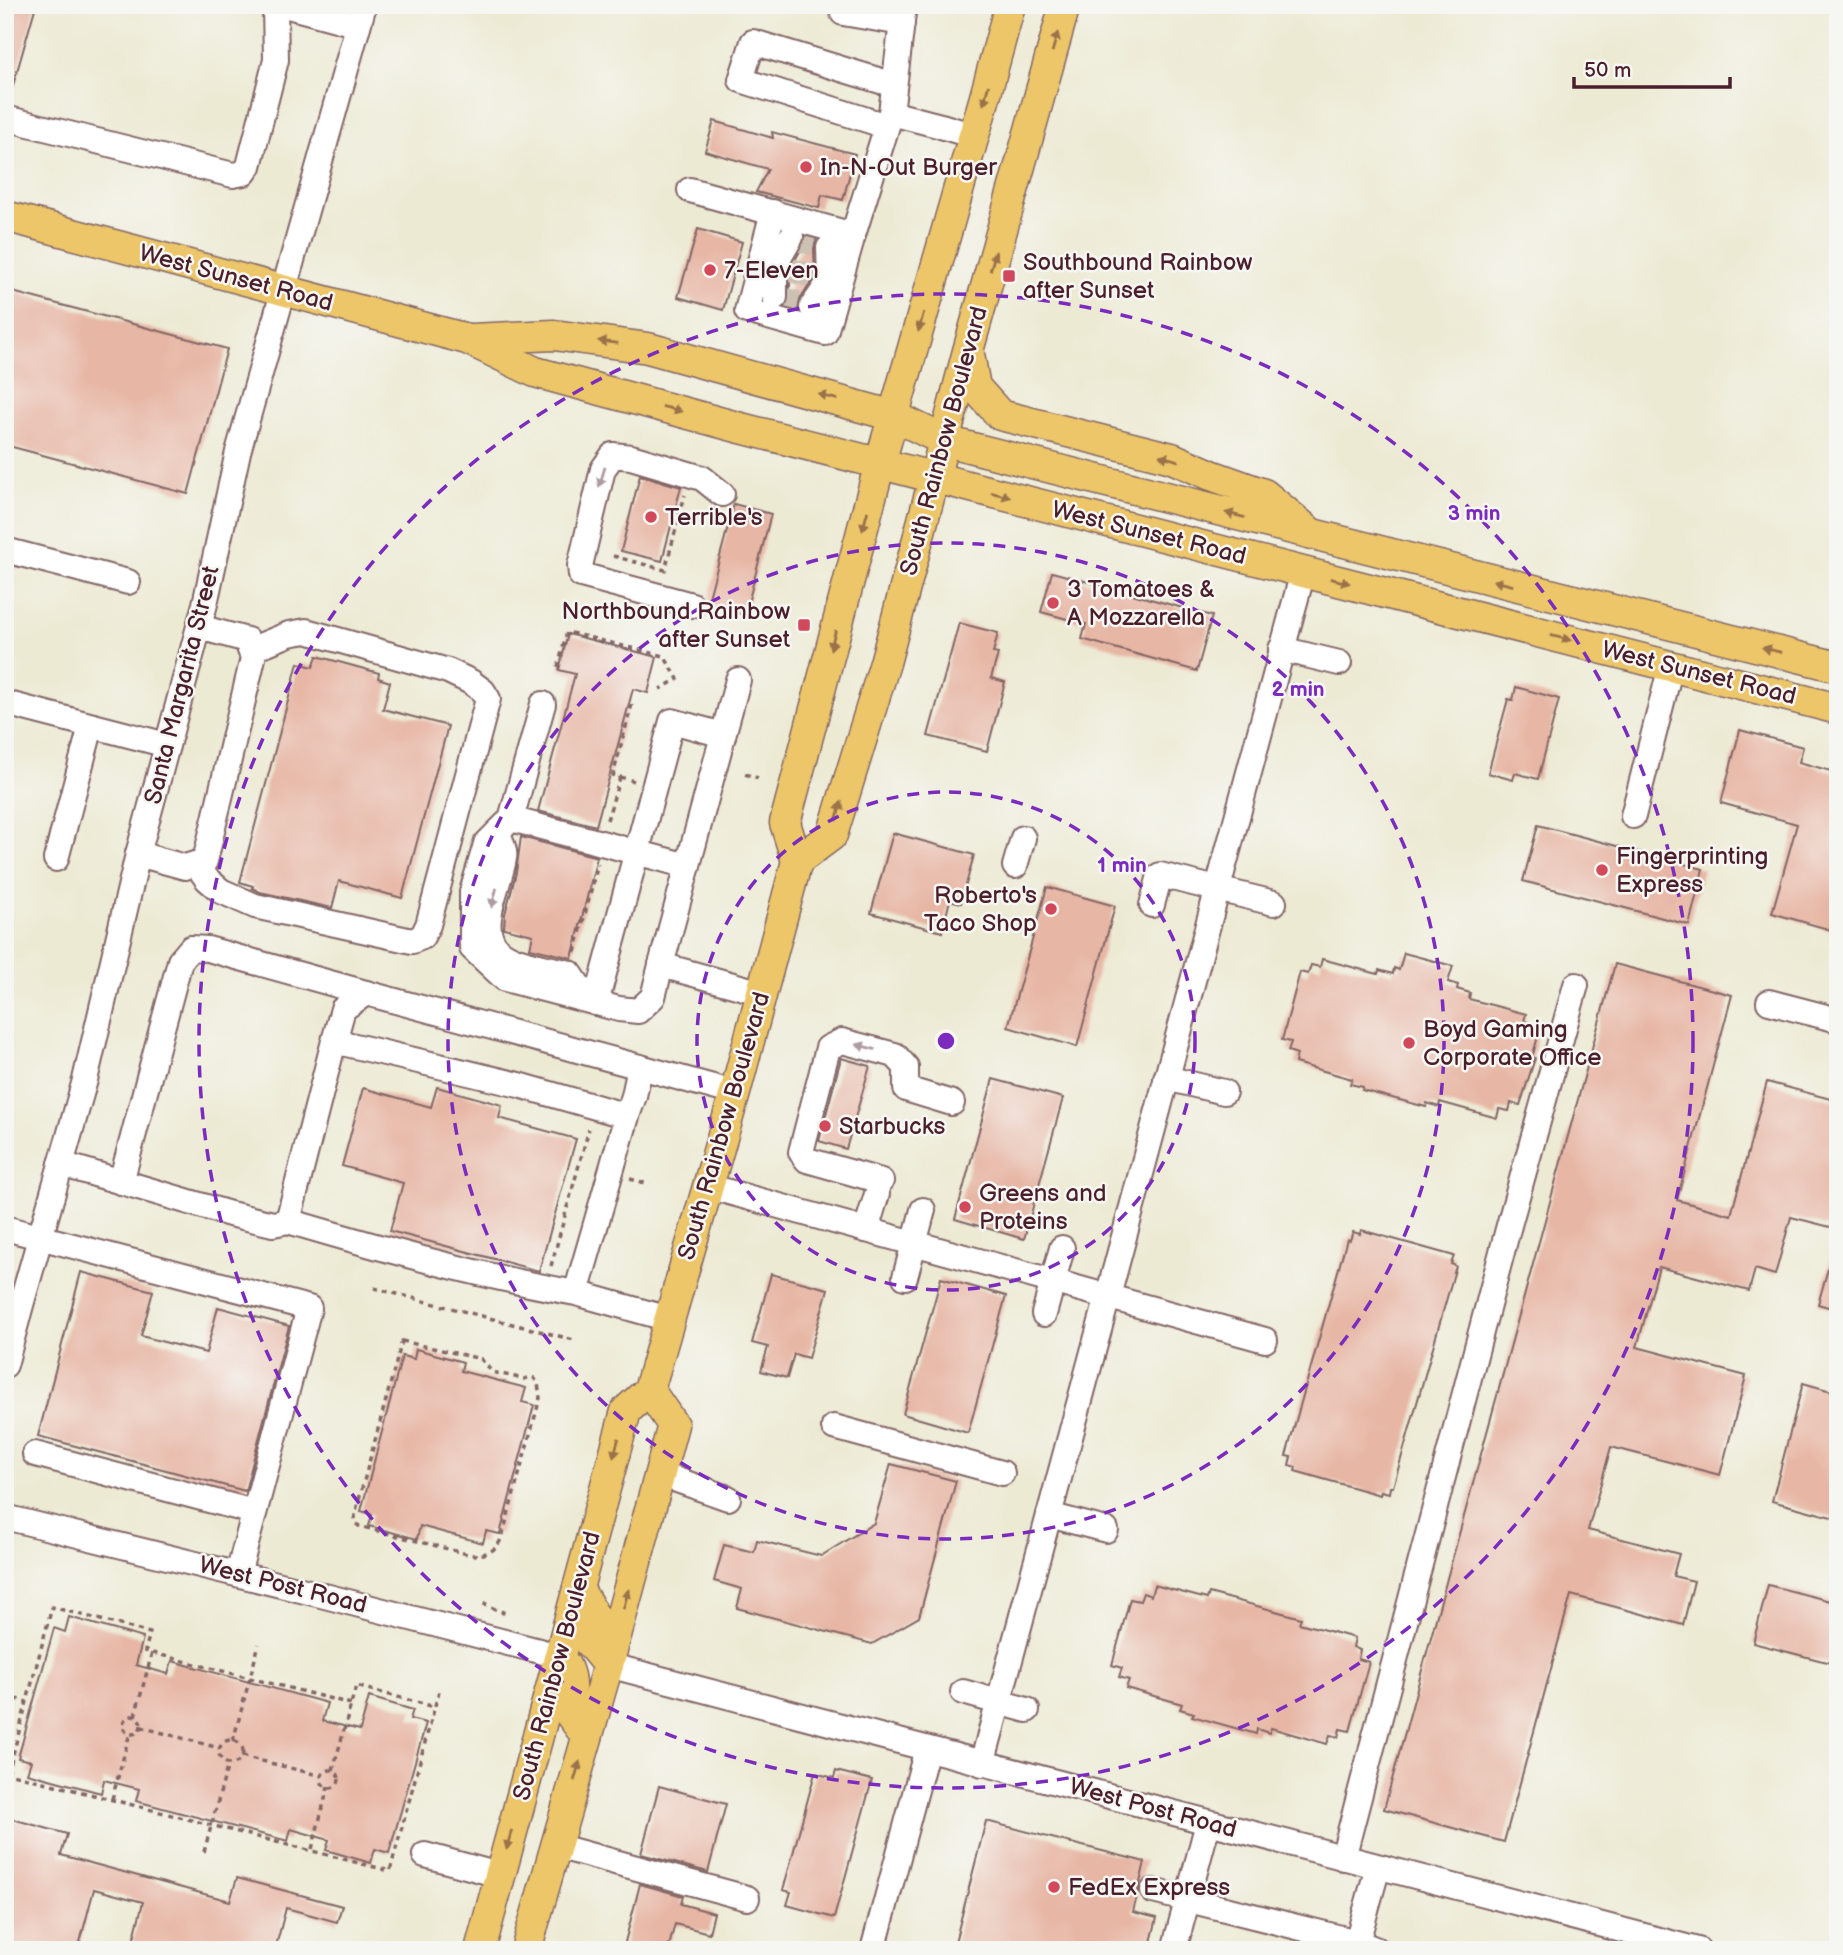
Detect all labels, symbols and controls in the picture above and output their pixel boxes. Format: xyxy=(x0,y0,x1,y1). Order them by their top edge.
one-way arrow xyxy=(1050,32,1060,53)
scale bar xyxy=(1574,46,1729,90)
text: 50 m xyxy=(1584,58,1631,83)
one-way arrow xyxy=(980,85,990,106)
place label: In-N-Out Burger xyxy=(820,153,997,182)
marker: In-N-Out Burger xyxy=(798,159,814,175)
street label: West Sunset Road xyxy=(136,238,336,318)
place label: Southbound Rainbow after Sunset xyxy=(1023,248,1252,305)
one-way arrow xyxy=(988,250,999,272)
place label: 7-Eleven xyxy=(724,256,819,285)
marker: 7-Eleven xyxy=(702,262,718,278)
marker: Southbound Rainbow after Sunset xyxy=(1001,268,1017,284)
street label: South Rainbow Boulevard xyxy=(894,303,994,579)
one-way arrow xyxy=(915,312,925,333)
one-way arrow xyxy=(596,337,618,348)
one-way arrow xyxy=(817,392,838,402)
one-way arrow xyxy=(661,404,683,415)
one-way arrow xyxy=(1158,452,1179,462)
one-way arrow xyxy=(597,466,607,487)
one-way arrow xyxy=(990,490,1012,501)
street label: West Sunset Road xyxy=(1049,495,1249,571)
text: 3 min xyxy=(1448,501,1500,526)
place label: Terrible's xyxy=(665,503,763,532)
marker: Terrible's xyxy=(643,509,659,525)
one-way arrow xyxy=(1224,509,1246,520)
one-way arrow xyxy=(859,510,870,532)
street label: Santa Margarita Street xyxy=(138,562,226,807)
place label: 3 Tomatoes & A Mozzarella xyxy=(1067,575,1215,632)
one-way arrow xyxy=(1329,576,1351,587)
one-way arrow xyxy=(1492,577,1514,588)
marker: 3 Tomatoes & A Mozzarella xyxy=(1045,595,1061,611)
place label: Northbound Rainbow after Sunset xyxy=(561,597,791,654)
marker: Northbound Rainbow after Sunset xyxy=(796,617,812,633)
one-way arrow xyxy=(827,630,838,652)
one-way arrow xyxy=(1550,633,1572,644)
street label: West Sunset Road xyxy=(1599,635,1799,711)
one-way arrow xyxy=(1760,644,1782,655)
text: 2 min xyxy=(1271,677,1325,702)
one-way arrow xyxy=(834,800,845,821)
place label: Fingerprinting Express xyxy=(1616,842,1768,899)
text: 1 min xyxy=(1097,853,1147,878)
marker: Fingerprinting Express xyxy=(1594,862,1610,878)
place label: Roberto's Taco Shop xyxy=(924,881,1037,938)
one-way arrow xyxy=(488,888,498,909)
marker: Roberto's Taco Shop xyxy=(1043,901,1059,917)
street label: South Rainbow Boulevard xyxy=(672,989,776,1263)
place label: Boyd Gaming Corporate Office xyxy=(1423,1015,1601,1072)
centre of rings xyxy=(934,1029,958,1053)
marker: Boyd Gaming Corporate Office xyxy=(1401,1035,1417,1051)
one-way arrow xyxy=(855,1042,876,1052)
place label: Starbucks xyxy=(839,1112,946,1141)
marker: Starbucks xyxy=(817,1118,833,1134)
place label: Greens and Proteins xyxy=(979,1179,1106,1236)
marker: Greens and Proteins xyxy=(957,1199,973,1215)
one-way arrow xyxy=(611,1437,621,1458)
street label: South Rainbow Boulevard xyxy=(507,1528,607,1804)
street label: West Post Road xyxy=(196,1550,370,1620)
one-way arrow xyxy=(621,1588,632,1610)
one-way arrow xyxy=(573,1760,583,1781)
street label: West Post Road xyxy=(1066,1772,1240,1844)
one-way arrow xyxy=(503,1829,514,1851)
place label: FedEx Express xyxy=(1068,1873,1230,1902)
marker: FedEx Express xyxy=(1046,1879,1062,1895)

